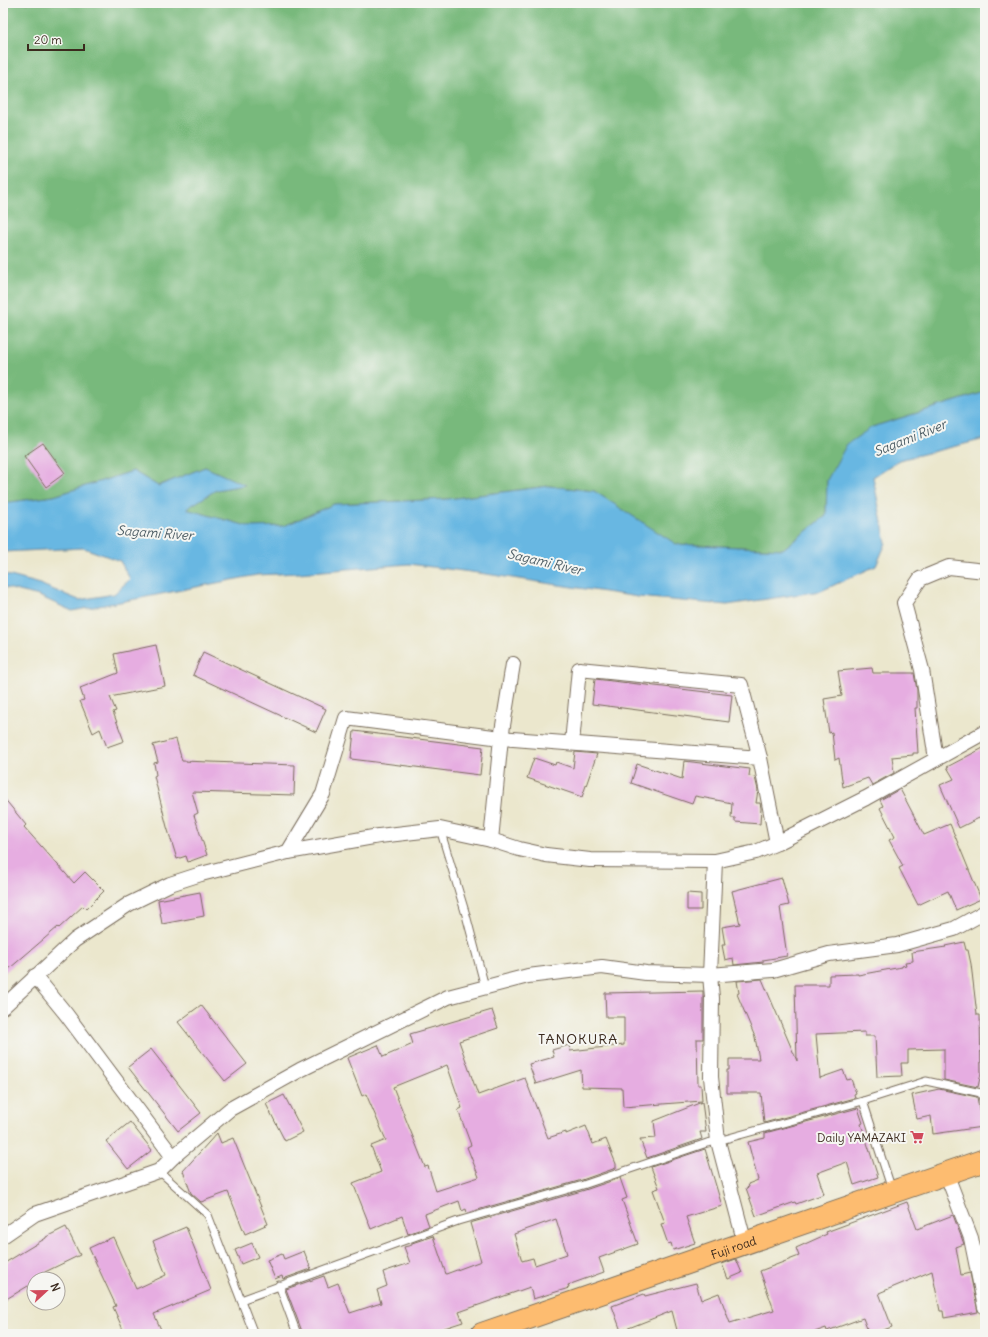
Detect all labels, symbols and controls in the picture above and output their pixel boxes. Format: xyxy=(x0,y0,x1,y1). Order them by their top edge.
scale bar xyxy=(28,26,84,52)
text: 20 m xyxy=(34,32,62,47)
water label: Sagami River xyxy=(871,415,950,460)
water label: Sagami River xyxy=(116,522,195,544)
water label: Sagami River xyxy=(506,545,586,579)
district label: TANOKURA xyxy=(538,1030,618,1048)
supermarket icon: Daily YAMAZAKI xyxy=(909,1129,925,1145)
place label: Daily YAMAZAKI xyxy=(817,1130,906,1145)
street label: Fuji road xyxy=(709,1232,758,1262)
north arrow xyxy=(26,1271,66,1311)
text: N xyxy=(47,1281,63,1293)

